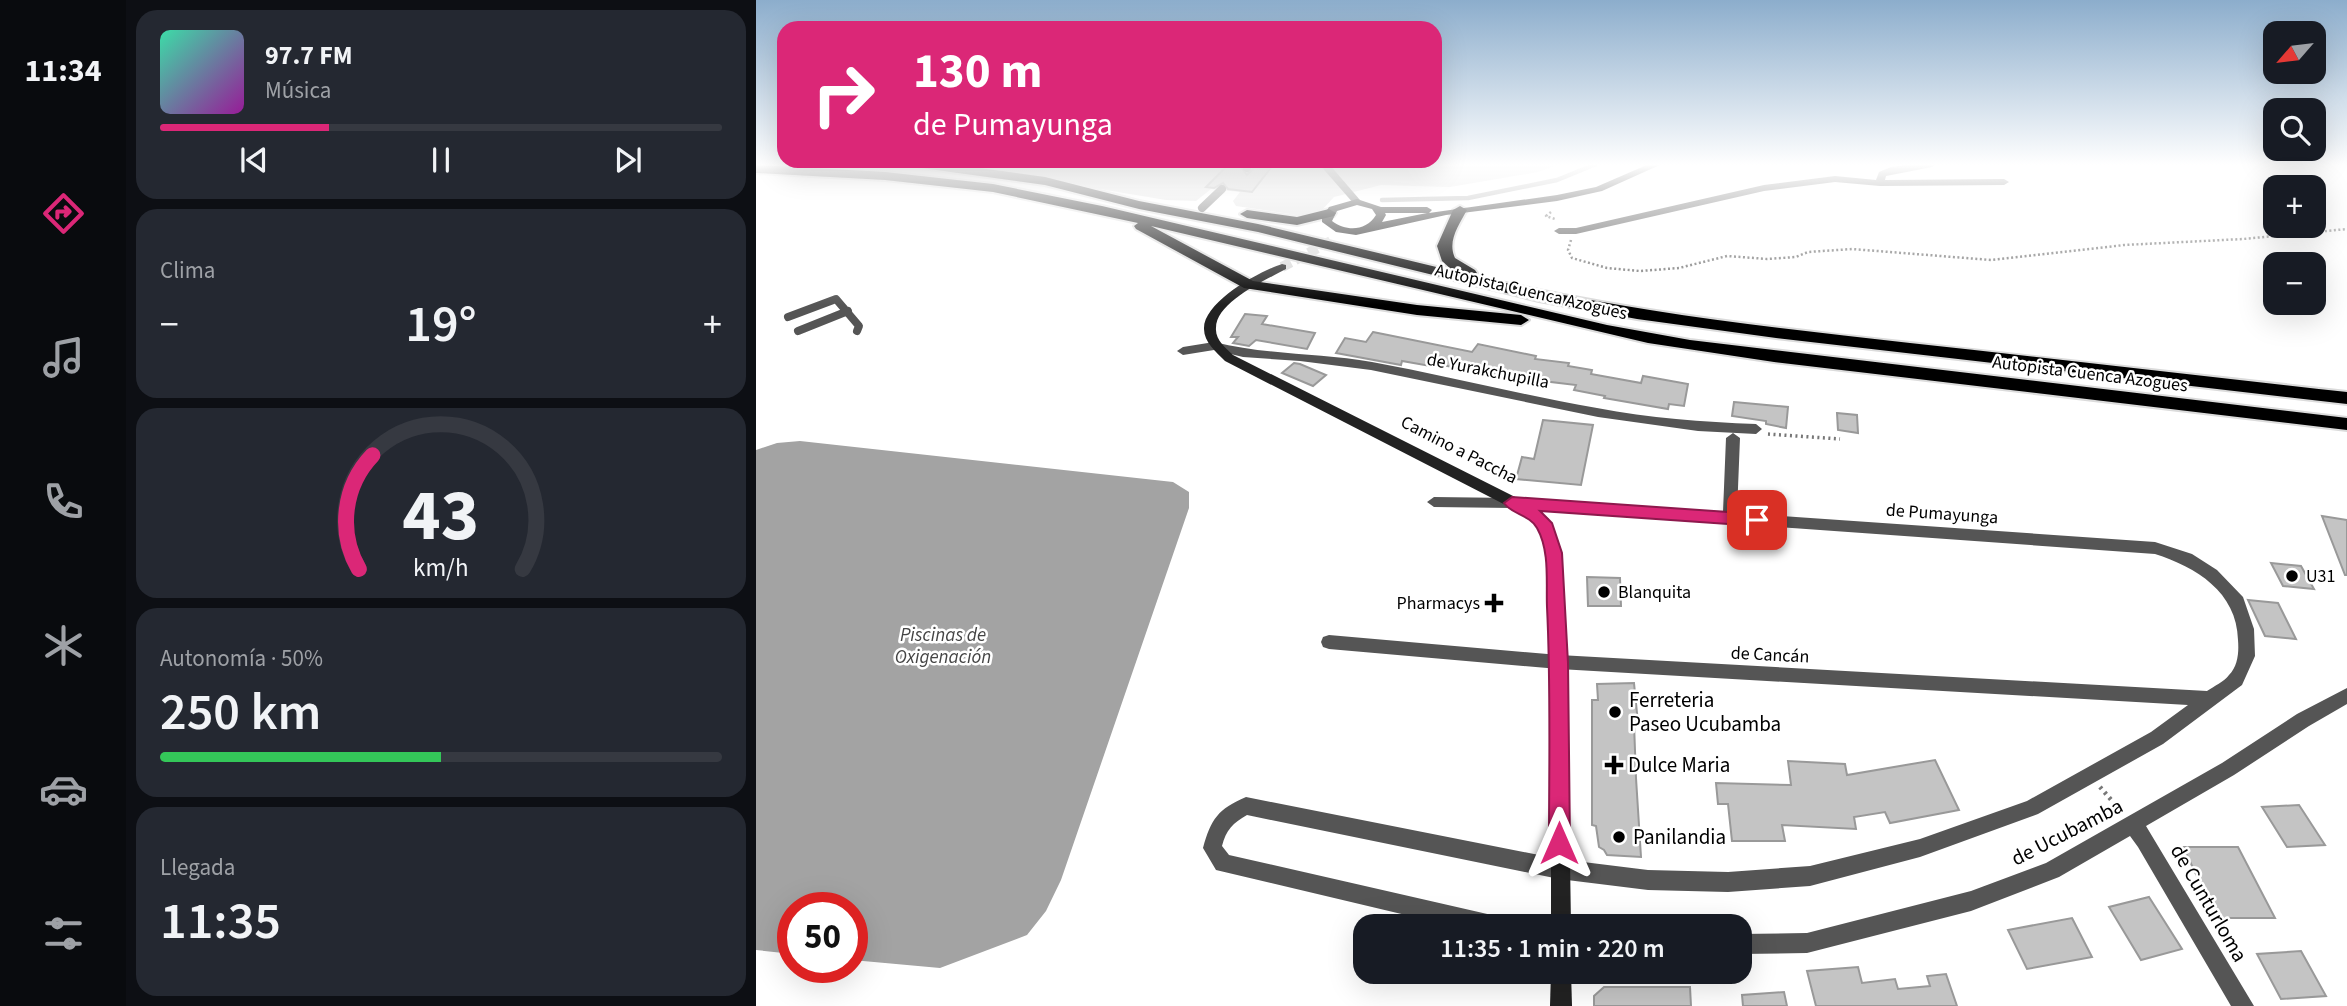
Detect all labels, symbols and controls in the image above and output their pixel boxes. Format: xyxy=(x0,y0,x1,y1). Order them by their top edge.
north arrow xyxy=(2263,21,2326,84)
map controls xyxy=(2263,21,2326,315)
text: 97.7 FM xyxy=(265,37,353,74)
text: 130 m xyxy=(913,37,1042,107)
text: 11:34 xyxy=(24,48,102,94)
icon: right xyxy=(798,49,889,140)
text: Música xyxy=(265,74,331,107)
button: search xyxy=(2263,98,2326,161)
text: de Pumayunga xyxy=(913,102,1113,148)
icon: previous xyxy=(235,141,273,179)
icon: pause xyxy=(422,141,460,179)
icon: next xyxy=(609,141,647,179)
button: + xyxy=(2263,175,2326,238)
icon: directions xyxy=(39,189,88,238)
button: − xyxy=(2263,252,2326,315)
text: Clima xyxy=(160,254,215,287)
street label: Autopista Cuenca Azogues xyxy=(1432,258,1630,326)
text: 19° xyxy=(405,288,477,362)
text: − xyxy=(160,298,179,352)
text: + xyxy=(703,298,722,352)
icon: music xyxy=(39,333,88,382)
street label: de Yurakchupilla xyxy=(1425,347,1551,395)
street label: Autopista Cuenca Azogues xyxy=(1991,350,2189,398)
street label: Camino a Paccha xyxy=(1396,410,1522,490)
text: 43 xyxy=(403,464,479,568)
icon: phone xyxy=(39,477,88,526)
pin xyxy=(1727,490,1787,550)
street label: de Pumayunga xyxy=(1885,498,1999,530)
icon: arrive xyxy=(1738,501,1776,539)
text: km/h xyxy=(413,550,469,586)
place label: U31 xyxy=(2306,564,2336,589)
marker: U31 xyxy=(2284,568,2300,584)
place label: Blanquita xyxy=(1618,580,1691,605)
marker: Blanquita xyxy=(1596,584,1612,600)
place label: Pharmacys xyxy=(1396,591,1480,616)
marker: Pharmacys xyxy=(1486,595,1502,611)
icon: climate xyxy=(39,621,88,670)
water label: Piscinas de Oxigenación xyxy=(895,622,991,671)
street label: de Cancán xyxy=(1730,640,1810,670)
text: Autonomía · 50% xyxy=(160,642,323,675)
text: 250 km xyxy=(160,676,321,750)
place label: Ferreteria Paseo Ucubamba xyxy=(1629,685,1781,739)
marker: Ferreteria Paseo Ucubamba xyxy=(1607,704,1623,720)
place label: Dulce Maria xyxy=(1628,750,1730,780)
marker: Dulce Maria xyxy=(1606,757,1622,773)
icon: car xyxy=(39,765,88,814)
street label: de Ucubamba xyxy=(2006,791,2128,873)
position arrow xyxy=(1522,806,1596,880)
place label: Panilandia xyxy=(1633,822,1726,852)
marker: Panilandia xyxy=(1611,829,1627,845)
street label: de Cunturloma xyxy=(2163,839,2255,967)
text: Llegada xyxy=(160,851,235,884)
text: 11:35 xyxy=(160,885,281,959)
speed limit sign: 50 xyxy=(777,892,868,983)
icon: filters xyxy=(39,909,88,958)
text: 11:35 · 1 min · 220 m xyxy=(1440,930,1665,967)

